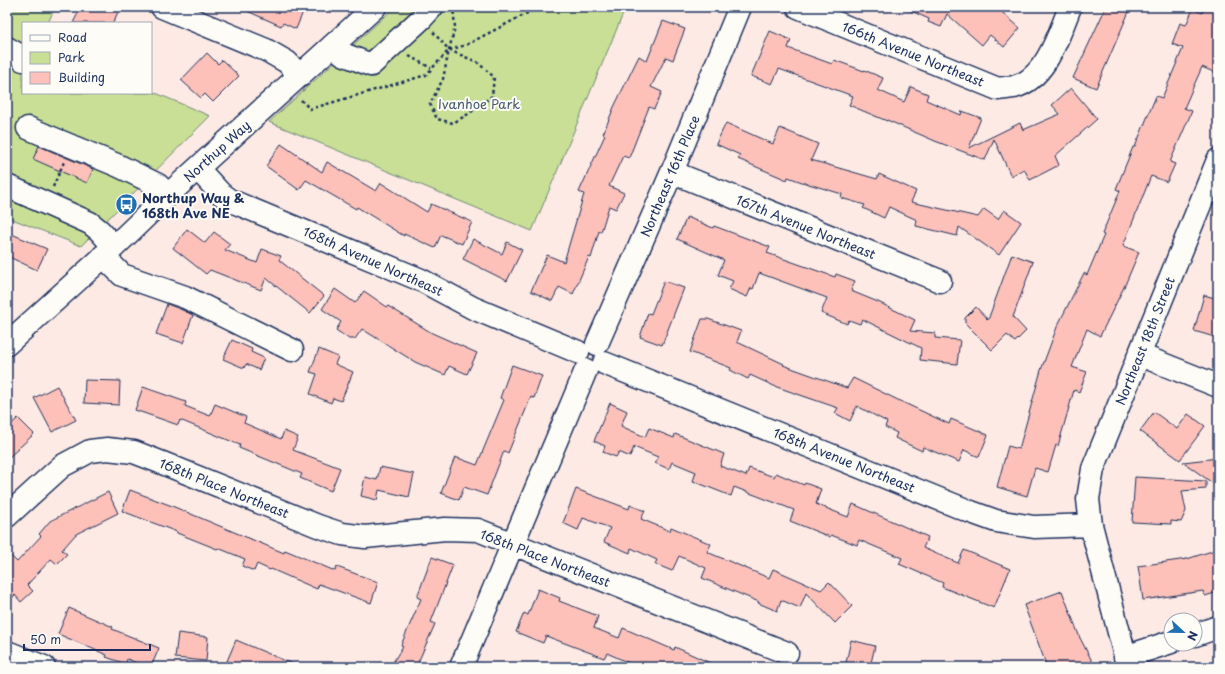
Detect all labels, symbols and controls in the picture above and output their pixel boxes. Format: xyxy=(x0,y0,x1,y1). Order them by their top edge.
street label: 166th Avenue Northeast xyxy=(839,16,987,91)
legend xyxy=(22,22,152,94)
text: Road xyxy=(58,28,87,46)
text: Park xyxy=(58,48,85,66)
text: Building xyxy=(58,68,105,86)
park label: Ivanhoe Park xyxy=(438,94,520,113)
street label: Northeast 16th Place xyxy=(635,112,704,240)
street label: Northup Way xyxy=(179,115,254,186)
place label: Northup Way & 168th Ave NE xyxy=(142,188,245,222)
street label: 167th Avenue Northeast xyxy=(734,190,879,263)
bus stop icon: Northup Way & 168th Ave NE xyxy=(114,192,140,218)
street label: 168th Avenue Northeast xyxy=(300,221,446,300)
street label: Northeast 18th Street xyxy=(1110,274,1179,408)
street label: 168th Avenue Northeast xyxy=(770,422,918,497)
street label: 168th Place Northeast xyxy=(157,453,292,522)
street label: 168th Place Northeast xyxy=(477,524,613,591)
north arrow xyxy=(1163,612,1203,652)
scale bar xyxy=(24,626,150,652)
text: N xyxy=(1183,629,1202,643)
text: 50 m xyxy=(30,630,61,648)

